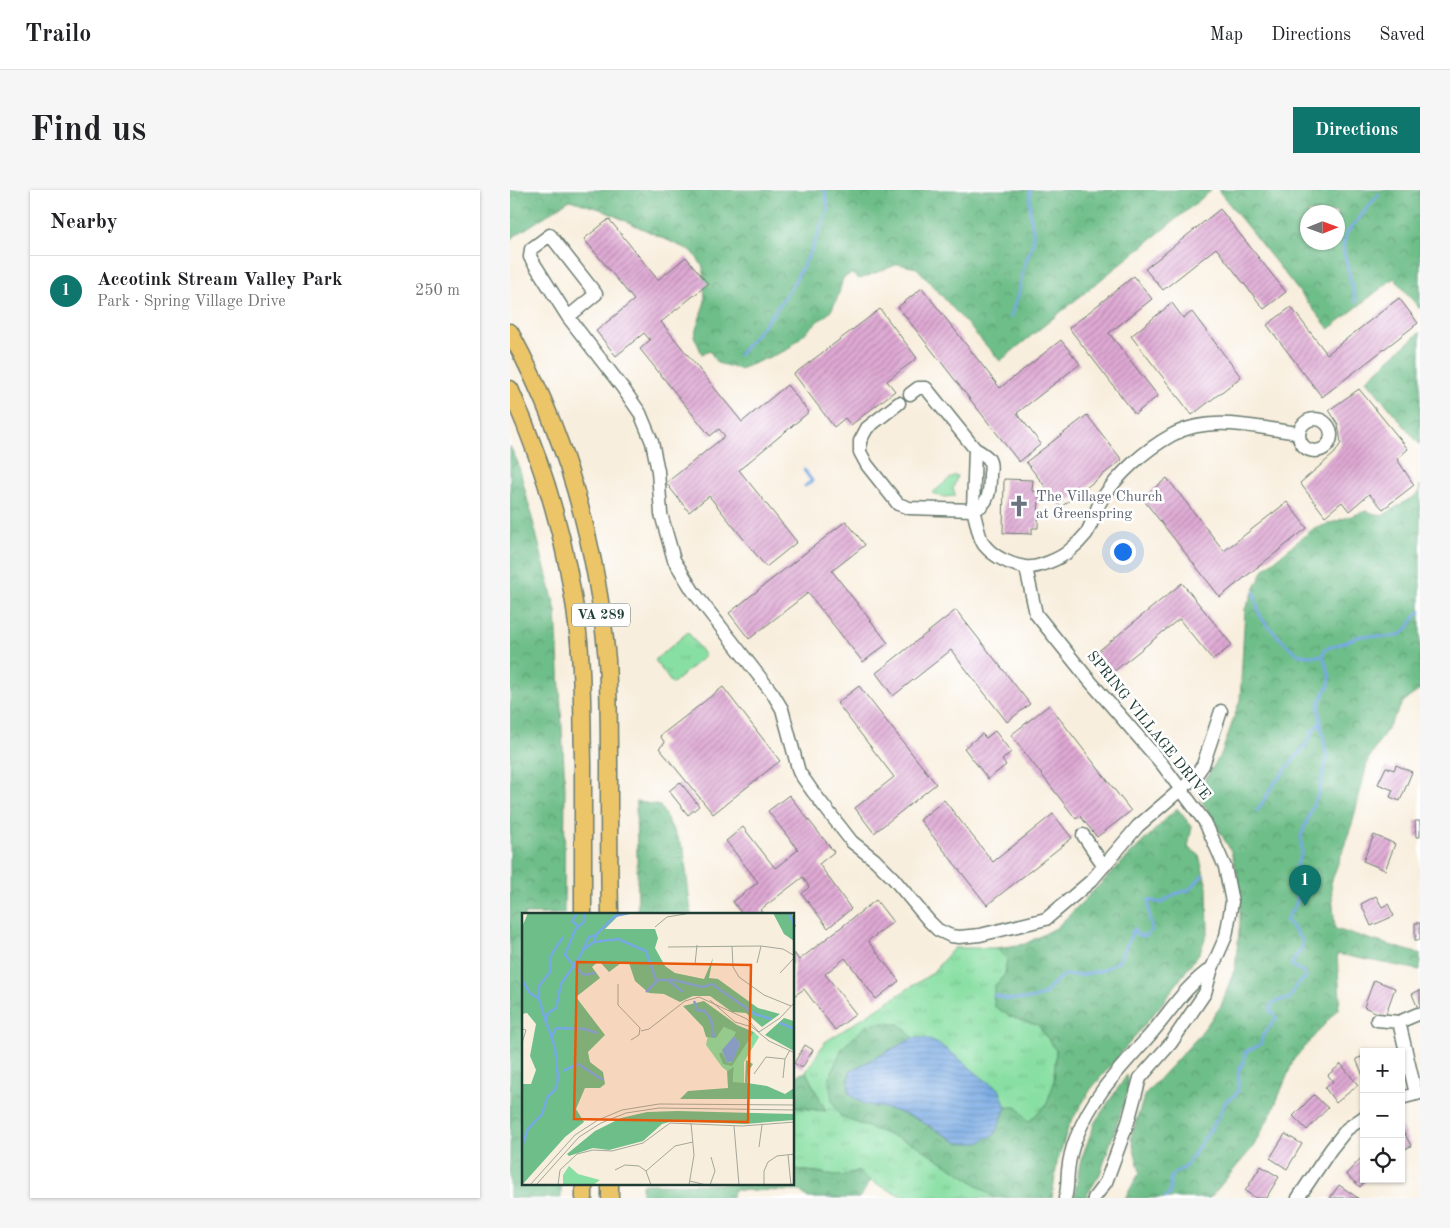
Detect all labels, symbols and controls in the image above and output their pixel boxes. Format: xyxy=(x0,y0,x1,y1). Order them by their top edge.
text: Trailo xyxy=(25,23,91,47)
text: Map xyxy=(1210,26,1243,44)
text: Directions xyxy=(1271,26,1351,44)
text: Saved xyxy=(1379,26,1425,44)
button: Directions xyxy=(1293,107,1420,153)
text: Find us xyxy=(30,113,146,148)
north arrow xyxy=(1300,205,1345,250)
text: Nearby xyxy=(50,212,118,233)
text: Accotink Stream Valley Park xyxy=(97,271,343,290)
text: 1 xyxy=(61,283,71,299)
text: 250 m xyxy=(415,283,460,299)
text: Park · Spring Village Drive xyxy=(97,294,286,310)
place label: The Village Church at Greenspring xyxy=(1036,490,1163,522)
church icon: The Village Church at Greenspring xyxy=(1006,493,1032,519)
your location xyxy=(1110,539,1136,565)
road number: VA 289 xyxy=(572,604,630,626)
street label: SPRING VILLAGE DRIVE xyxy=(1083,649,1213,803)
pin: 1 xyxy=(1289,865,1321,906)
inset map xyxy=(522,913,795,1186)
map controls xyxy=(1360,1048,1405,1183)
button: + xyxy=(1360,1048,1405,1093)
button: − xyxy=(1360,1093,1405,1138)
button: locate xyxy=(1360,1138,1405,1183)

